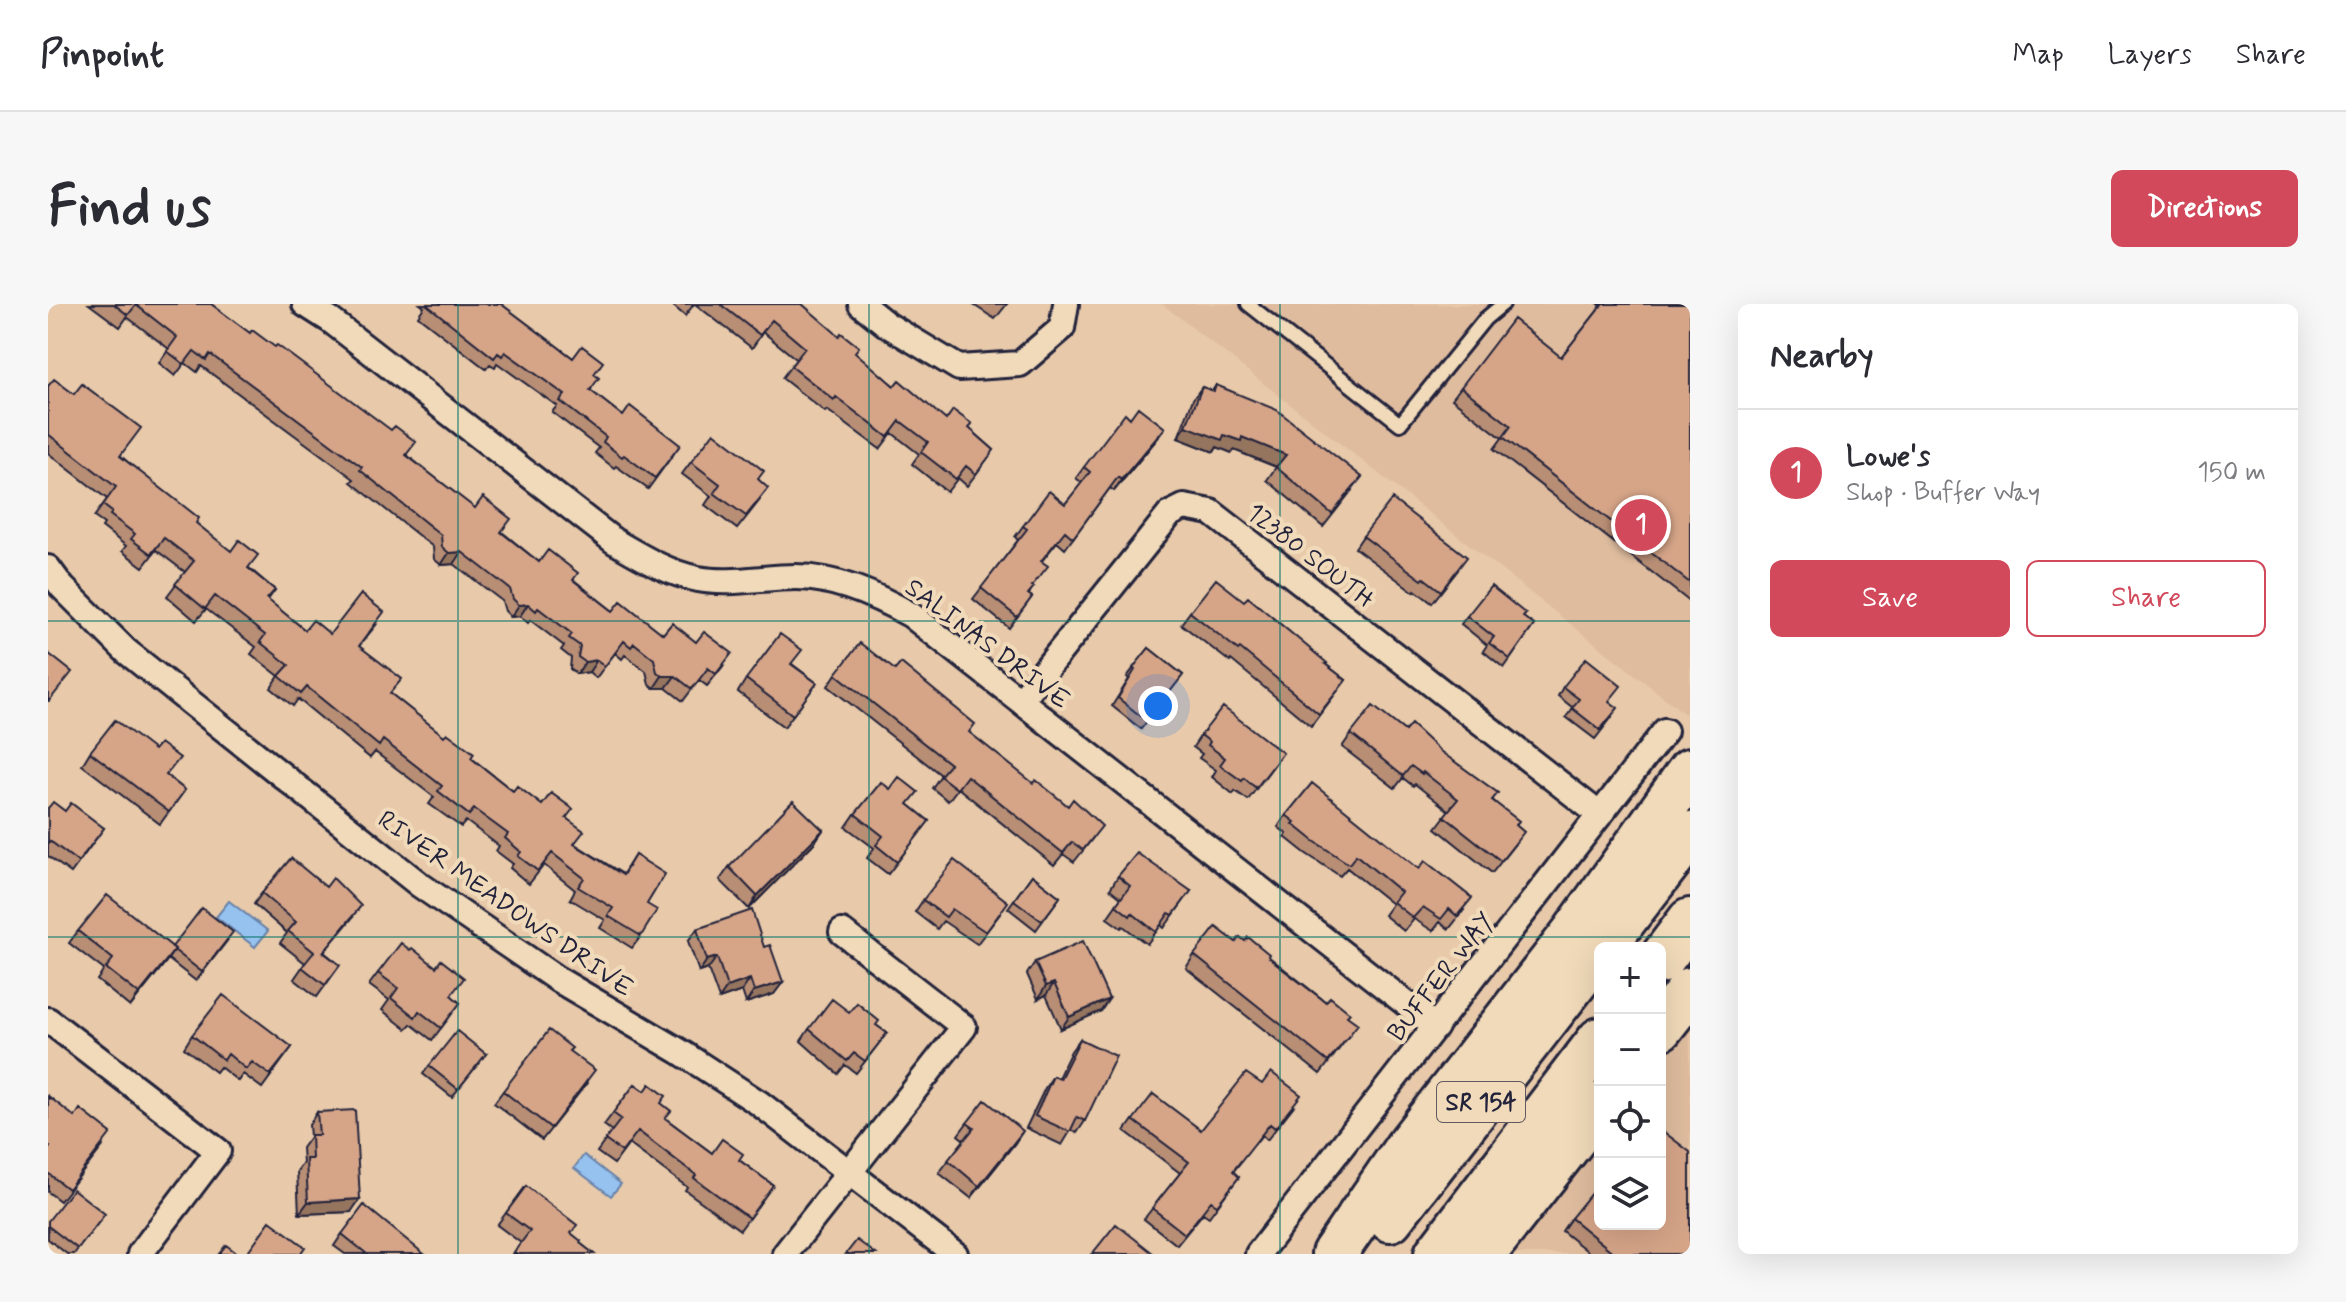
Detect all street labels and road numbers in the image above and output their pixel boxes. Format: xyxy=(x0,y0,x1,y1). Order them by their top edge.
street label: 12380 SOUTH xyxy=(1239,496,1380,617)
street label: SALINAS DRIVE xyxy=(897,571,1076,718)
street label: RIVER MEADOWS DRIVE xyxy=(370,803,639,1006)
street label: BUFFER WAY xyxy=(1380,906,1503,1049)
road number: SR 154 xyxy=(1437,1082,1525,1122)

